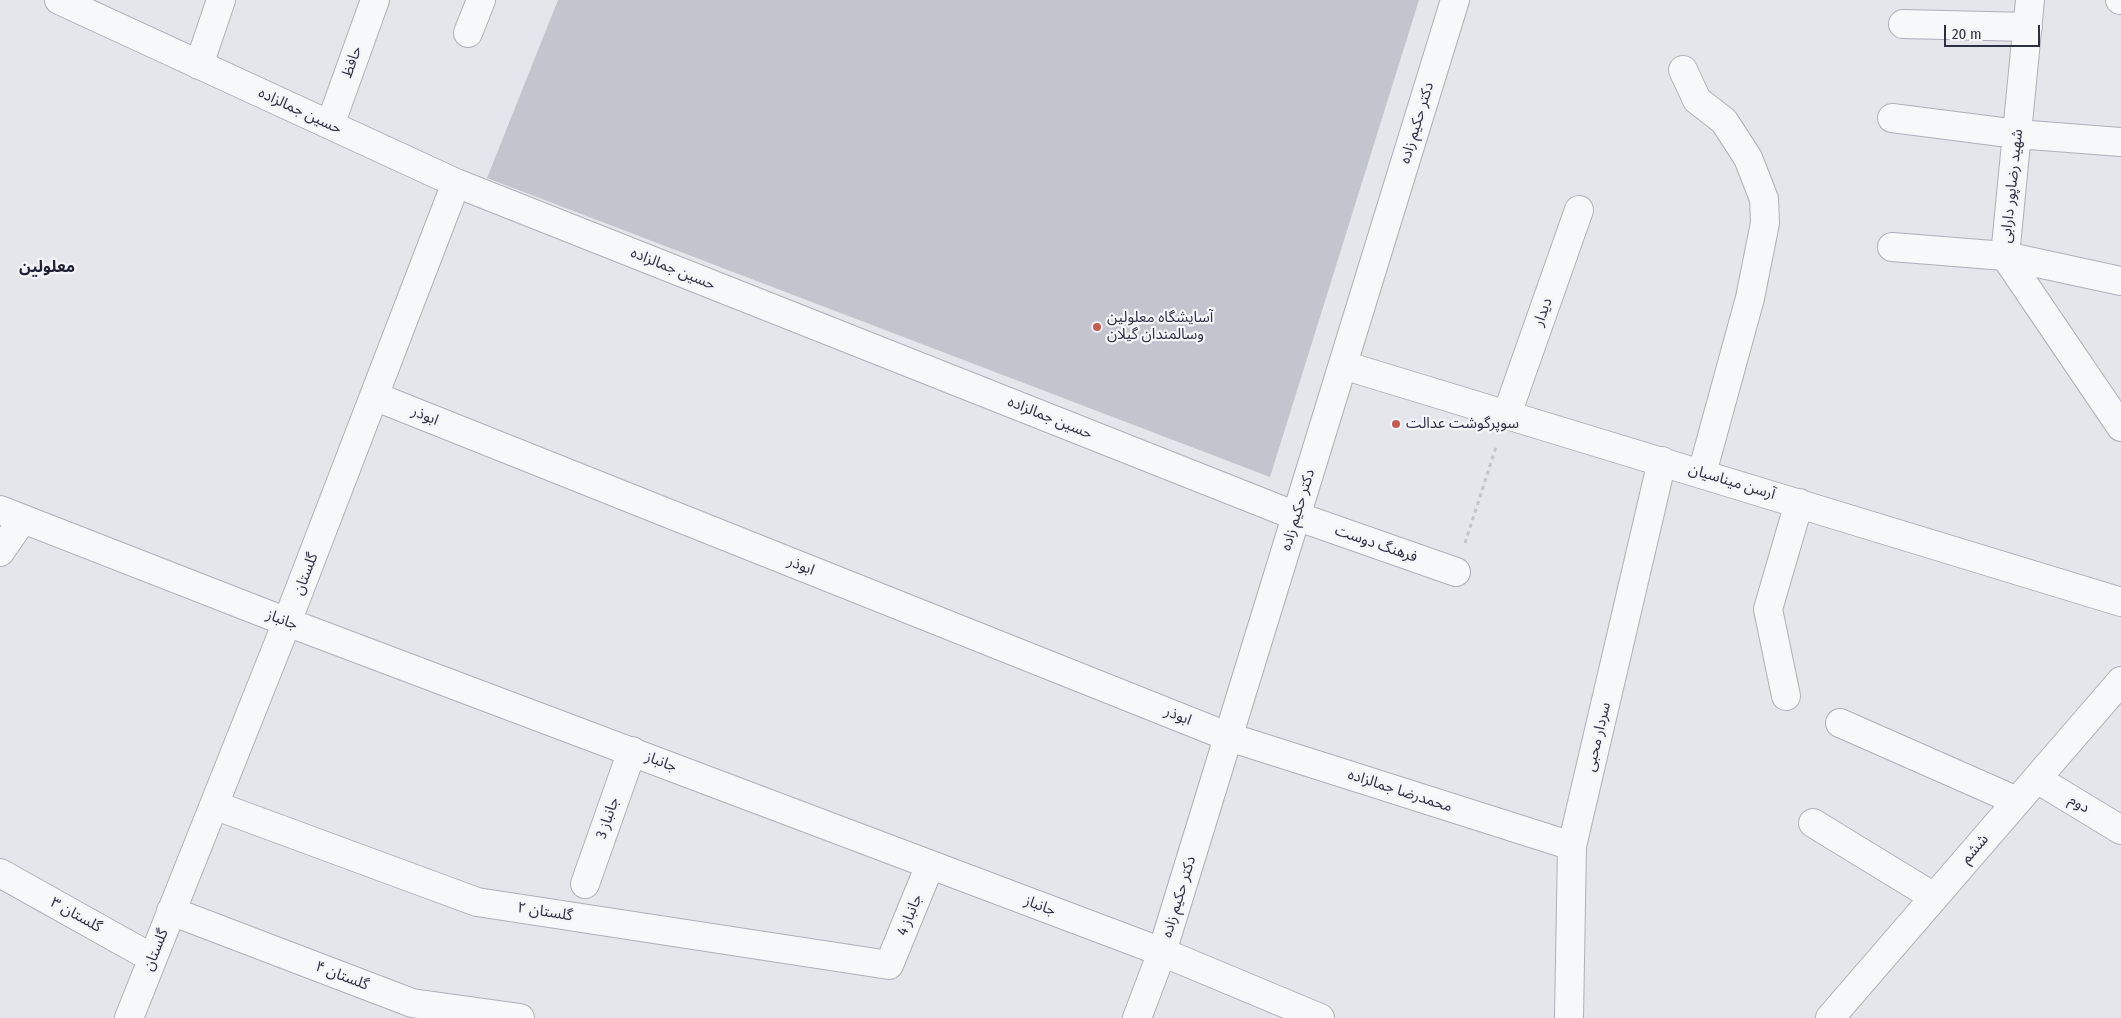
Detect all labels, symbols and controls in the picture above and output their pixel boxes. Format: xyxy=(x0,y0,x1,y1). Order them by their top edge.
scale bar xyxy=(1946,15,2042,47)
text: 20 m xyxy=(1952,25,1982,43)
street label: حافظ xyxy=(338,44,366,80)
street label: دکتر حکیم زاده xyxy=(1396,80,1438,166)
street label: حسین جمالزاده xyxy=(256,84,344,138)
street label: شهید رضاپور دارابی xyxy=(1997,128,2027,244)
street label: حسین جمالزاده xyxy=(628,244,718,294)
district label: معلولین xyxy=(19,258,75,278)
street label: دیدار xyxy=(1530,295,1556,329)
place label: آسایشگاه معلولین وسالمندان گیلان xyxy=(1107,309,1213,344)
marker: آسایشگاه معلولین وسالمندان گیلان xyxy=(1091,321,1103,333)
street label: حسین جمالزاده xyxy=(1005,393,1095,443)
street label: ابوذر xyxy=(409,403,441,429)
place label: سوپرگوشت عدالت xyxy=(1406,415,1519,433)
marker: سوپرگوشت عدالت xyxy=(1390,418,1402,430)
street label: آرسن میناسیان xyxy=(1686,460,1778,504)
street label: دکتر حکیم زاده xyxy=(1277,467,1319,553)
street label: فرهنگ دوست xyxy=(1332,521,1420,567)
street label: گلستان xyxy=(290,550,322,598)
street label: ابوذر xyxy=(785,553,817,579)
street label: جانباز xyxy=(264,606,300,634)
street label: سردار محبی xyxy=(1581,701,1615,773)
street label: ابوذر xyxy=(1162,703,1194,729)
street label: جانباز xyxy=(643,748,679,776)
street label: محمدرضا جمالزاده xyxy=(1346,766,1454,816)
street label: دوم xyxy=(2065,791,2093,817)
street label: جانباز 3 xyxy=(593,795,623,841)
street label: ششم xyxy=(1957,831,1993,867)
street label: دکتر حکیم زاده xyxy=(1158,854,1200,940)
street label: جانباز 4 xyxy=(894,892,926,938)
street label: جانباز xyxy=(1022,892,1058,920)
street label: گلستان ۳ xyxy=(47,894,105,936)
street label: گلستان ۲ xyxy=(516,899,574,925)
street label: گلستان xyxy=(139,926,173,974)
street label: گلستان ۴ xyxy=(313,958,371,994)

